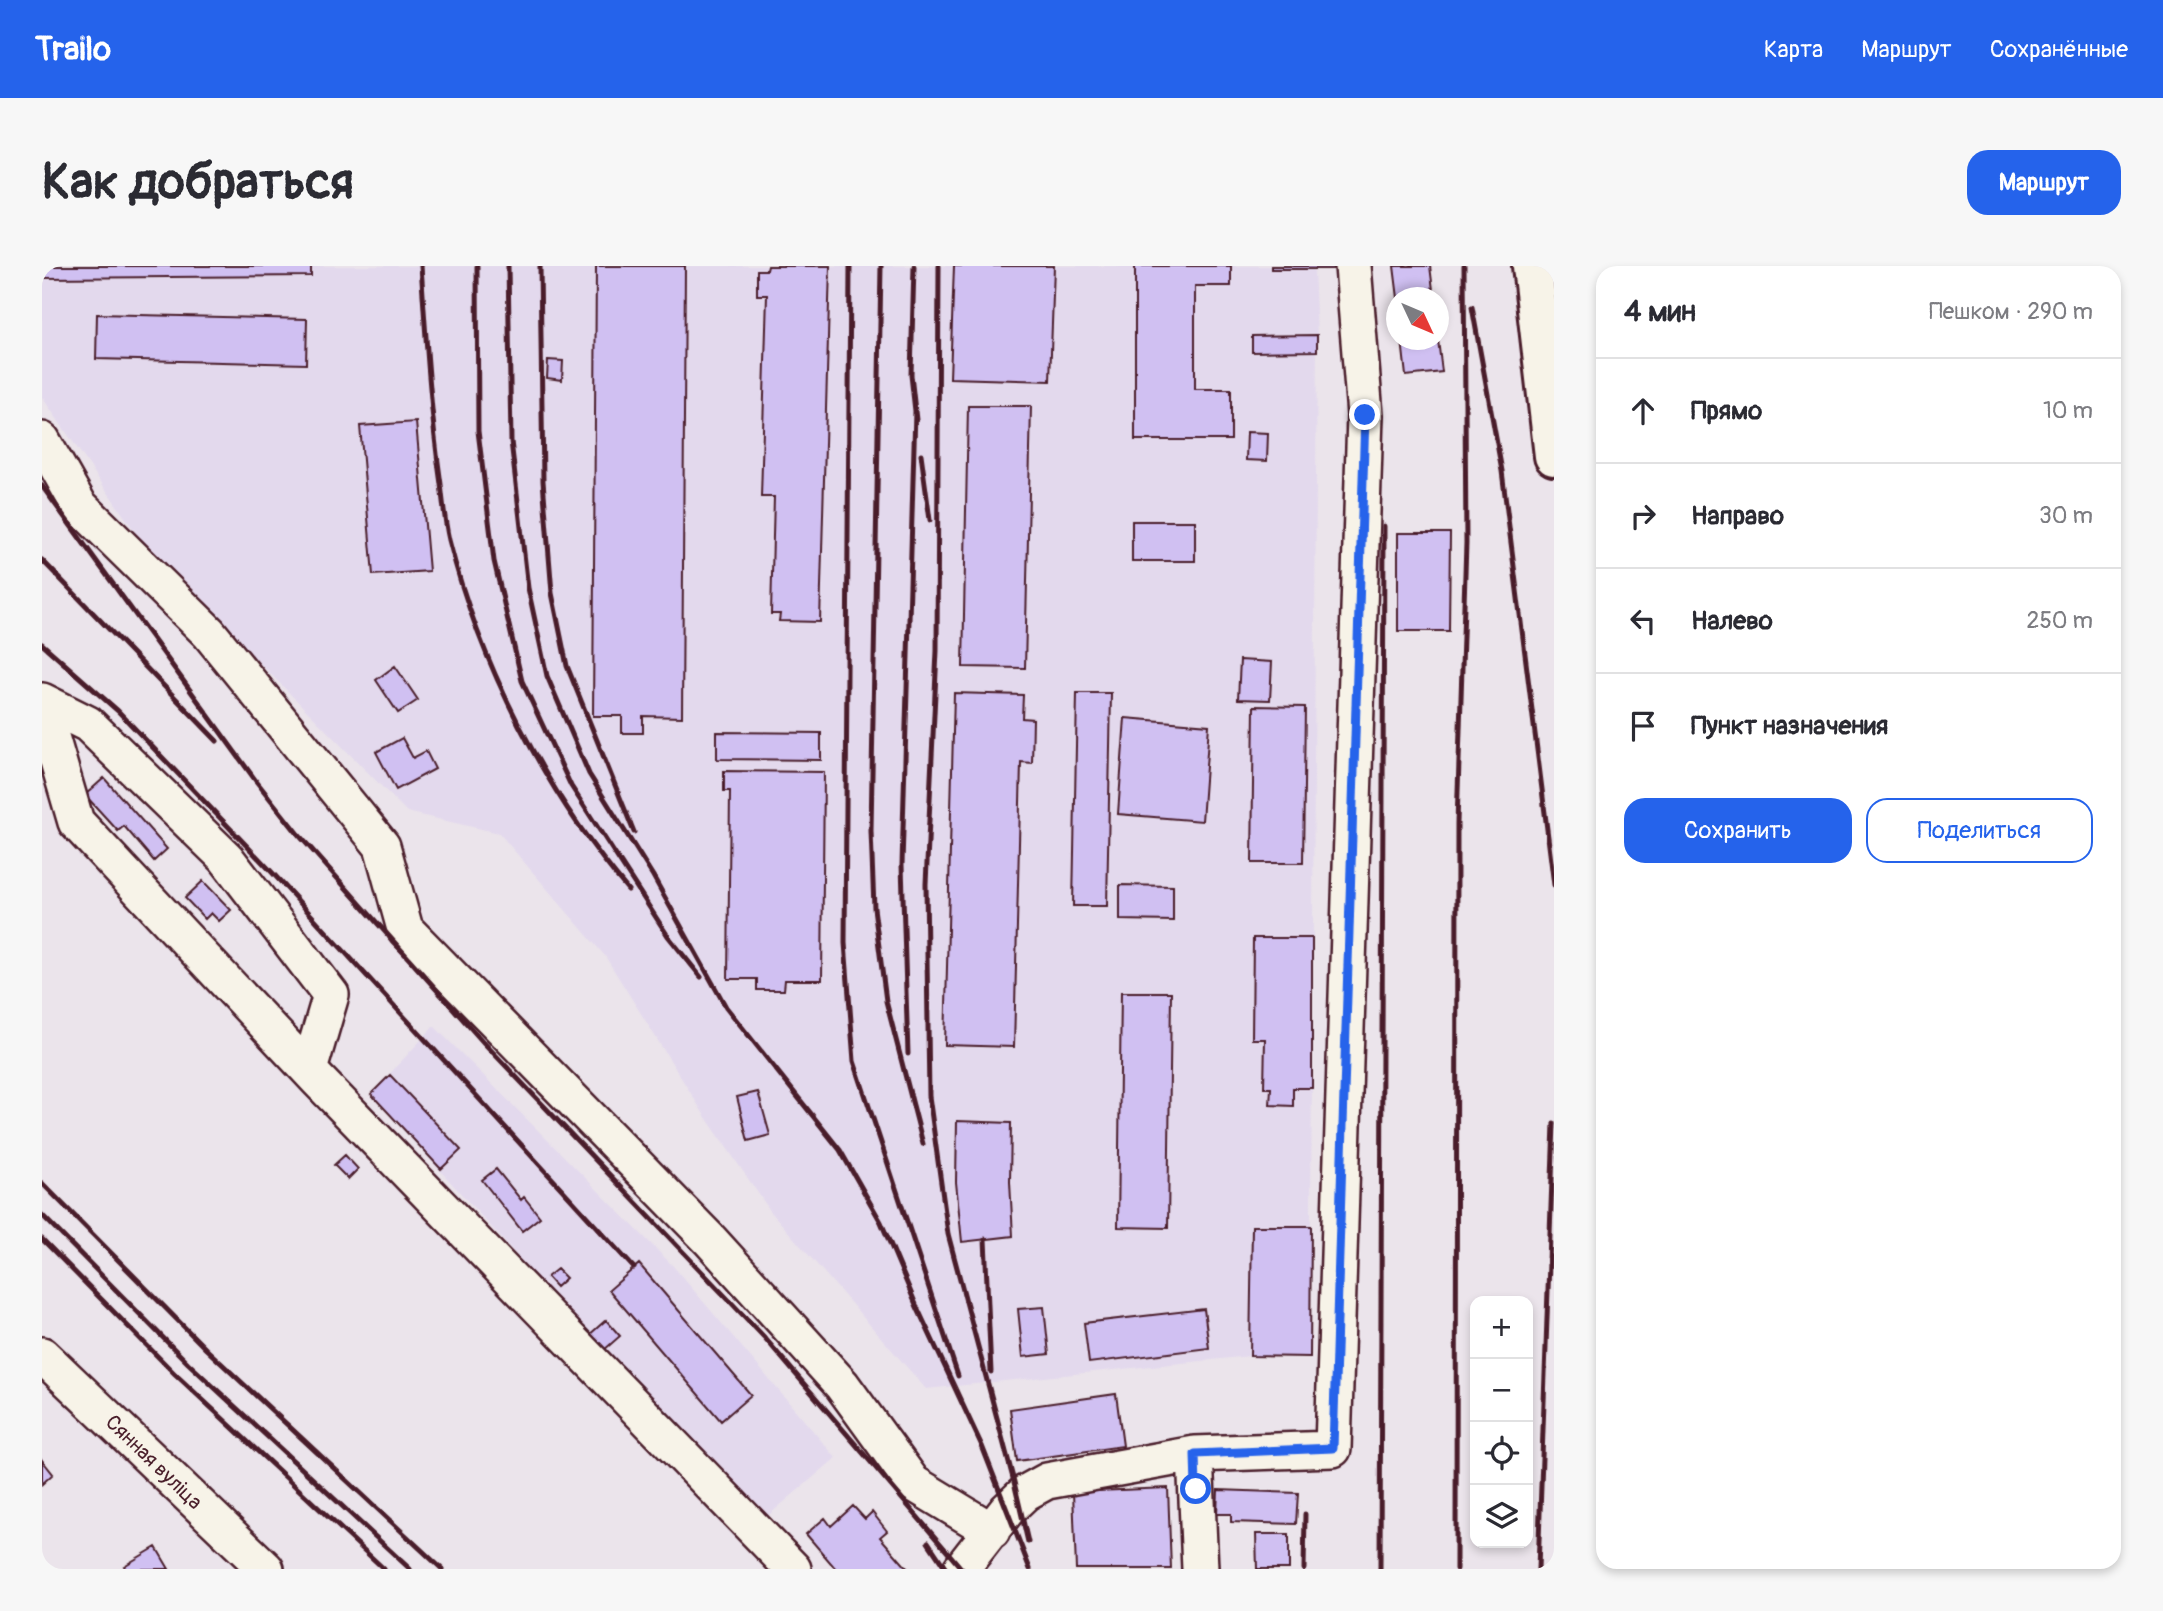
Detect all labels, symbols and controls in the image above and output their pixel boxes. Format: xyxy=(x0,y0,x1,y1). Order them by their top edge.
text: Trailo xyxy=(35,29,111,70)
text: Карта xyxy=(1764,35,1823,64)
text: Маршрут xyxy=(1861,35,1952,64)
text: Сохранённые xyxy=(1990,35,2128,64)
button: Маршрут xyxy=(1967,150,2121,215)
text: Как добраться xyxy=(42,152,354,213)
north arrow xyxy=(1386,287,1449,350)
text: 4 мин xyxy=(1624,293,1696,330)
text: Пешком · 290 m xyxy=(1929,297,2093,326)
icon: ahead xyxy=(1624,392,1662,430)
text: Прямо xyxy=(1691,395,1762,427)
text: 10 m xyxy=(2043,396,2093,425)
route end xyxy=(1349,399,1380,430)
icon: right xyxy=(1624,497,1662,535)
text: Направо xyxy=(1691,500,1784,532)
text: 30 m xyxy=(2039,501,2093,530)
icon: left xyxy=(1624,602,1662,640)
text: Налево xyxy=(1691,605,1773,637)
text: 250 m xyxy=(2027,606,2093,635)
icon: arrive xyxy=(1624,707,1662,745)
text: Пункт назначения xyxy=(1691,710,1888,742)
button: Сохранить xyxy=(1624,798,1852,863)
button: Поделиться xyxy=(1866,798,2093,863)
map controls xyxy=(1470,1296,1533,1548)
button: + xyxy=(1470,1296,1533,1359)
button: − xyxy=(1470,1359,1533,1422)
street label: Сянная вуліца xyxy=(99,1409,208,1515)
button: locate xyxy=(1470,1422,1533,1485)
route start xyxy=(1180,1473,1211,1504)
button: layers xyxy=(1470,1485,1533,1548)

